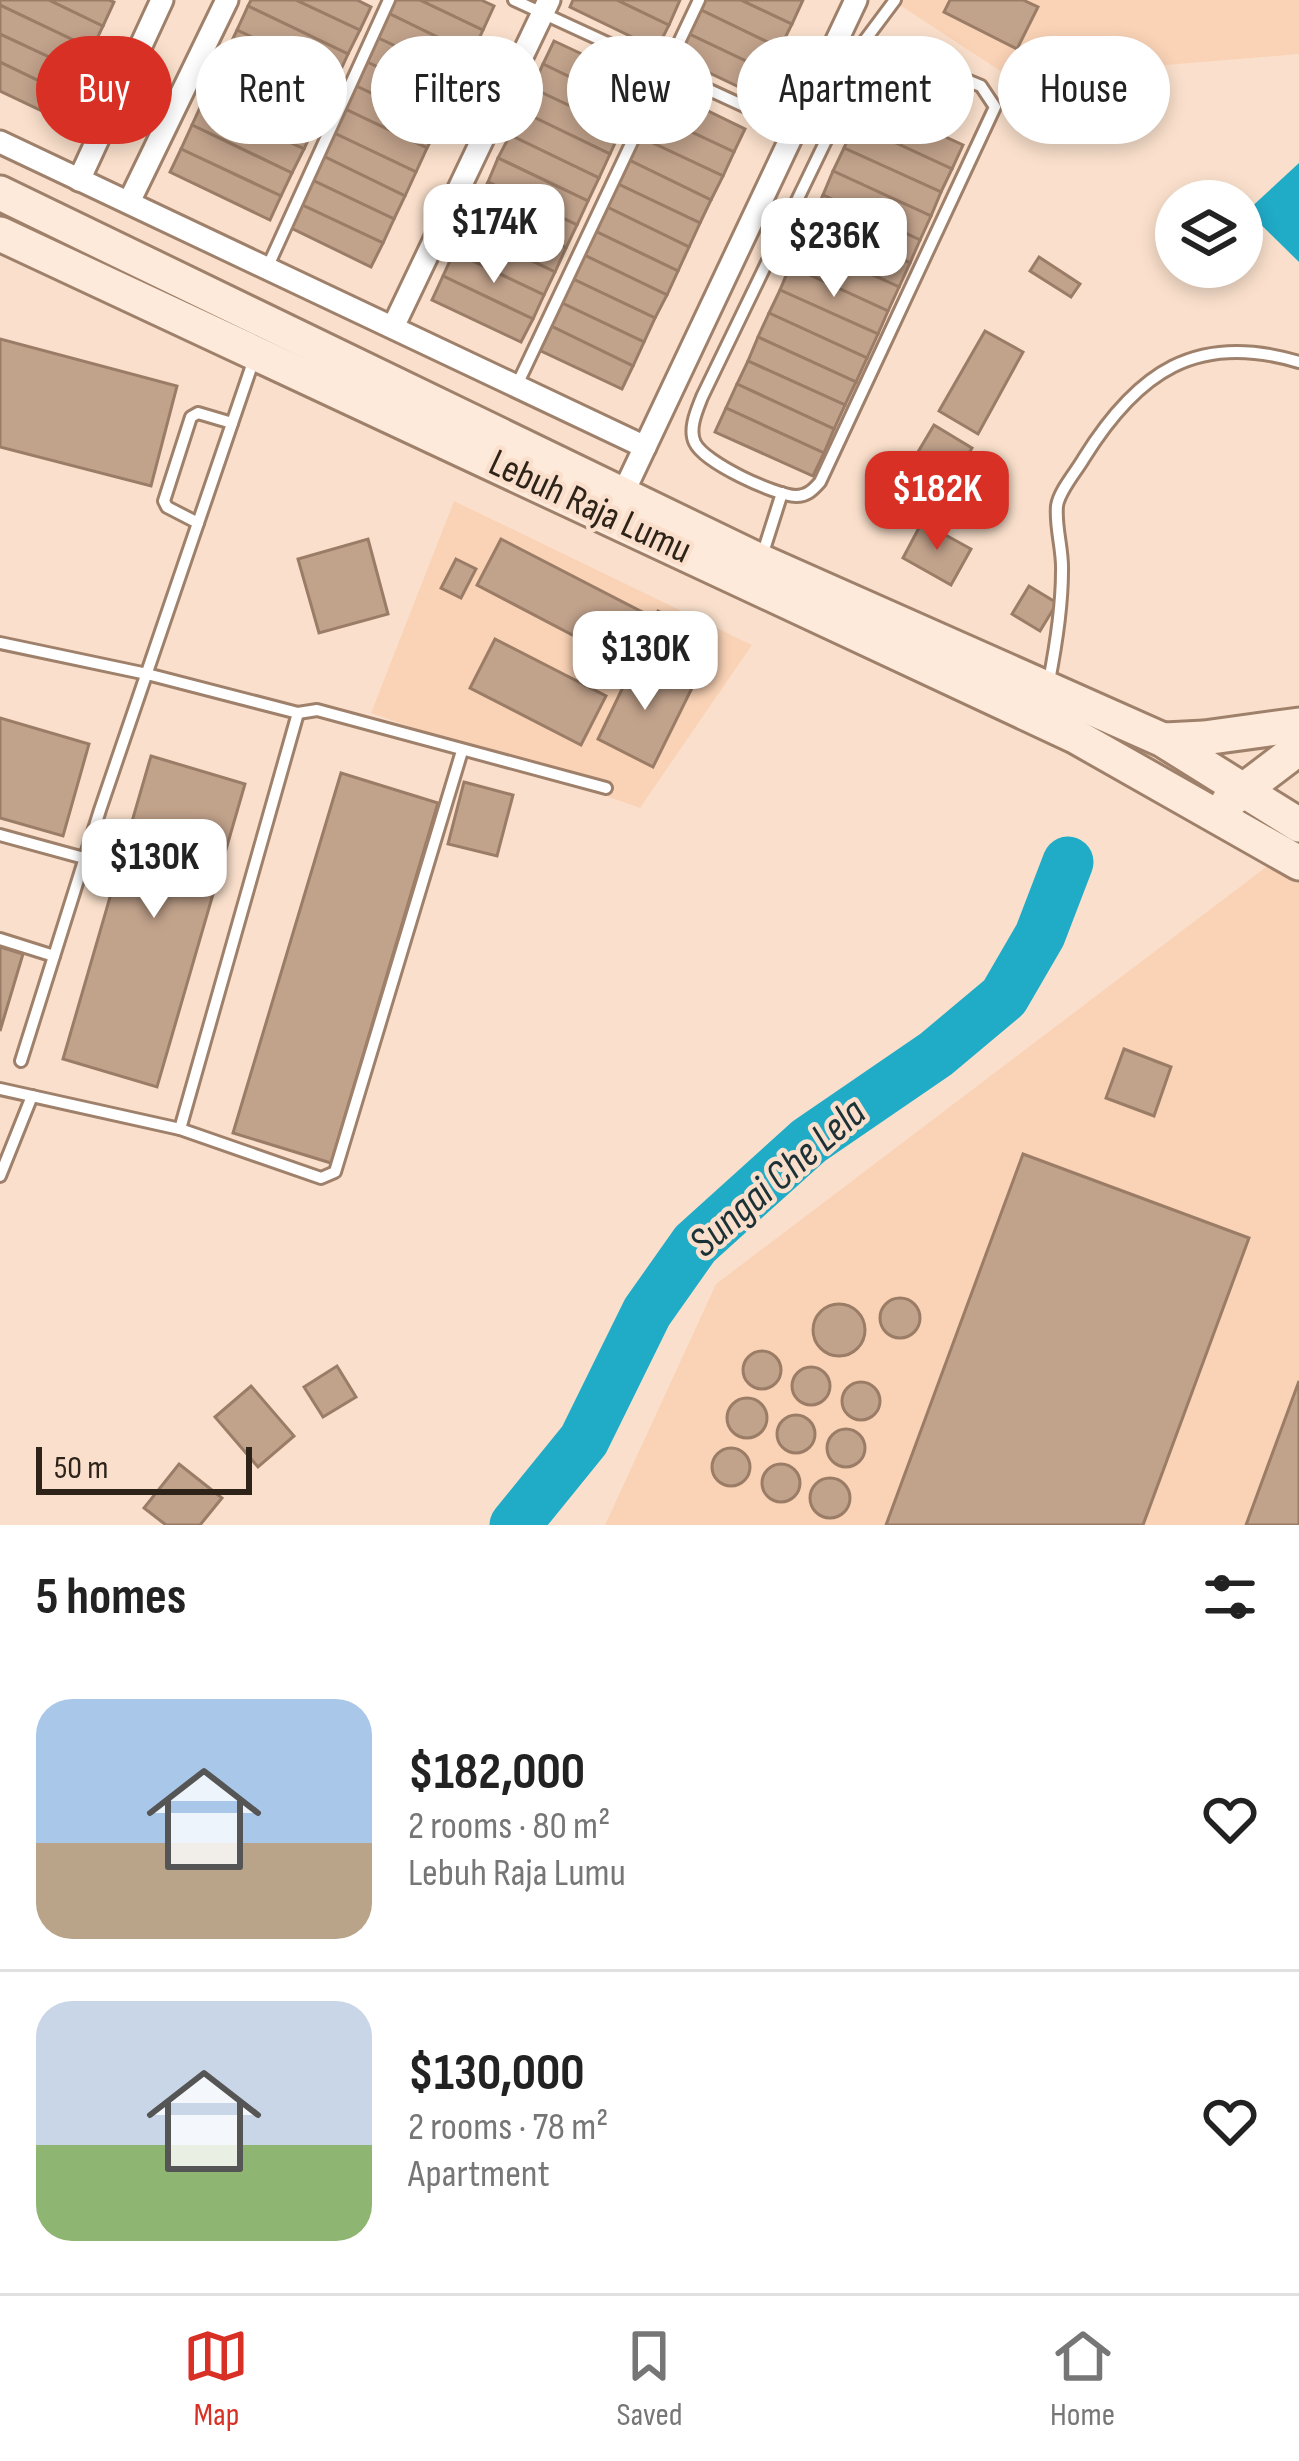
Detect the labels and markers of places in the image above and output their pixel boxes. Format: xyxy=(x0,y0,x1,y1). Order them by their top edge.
pin: $174K xyxy=(410,184,578,286)
pin: $236K xyxy=(750,198,918,300)
pin: $182K xyxy=(853,451,1021,553)
pin: $130K xyxy=(561,611,729,713)
pin: $130K xyxy=(70,819,238,921)

